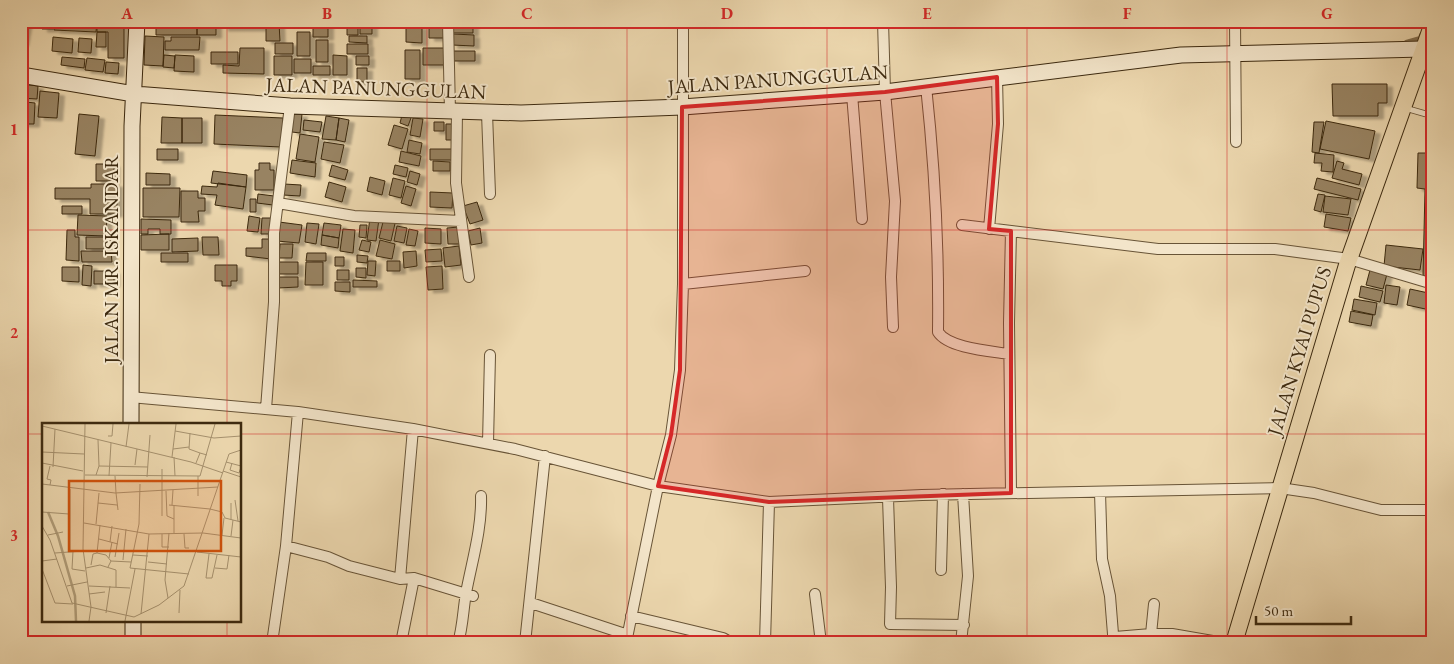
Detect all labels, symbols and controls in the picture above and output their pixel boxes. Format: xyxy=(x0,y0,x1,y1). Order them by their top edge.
text: A xyxy=(120,3,133,24)
text: B xyxy=(322,3,332,24)
text: C xyxy=(521,3,533,24)
text: D xyxy=(721,3,733,24)
text: E xyxy=(922,3,932,24)
text: F xyxy=(1123,3,1132,24)
text: G xyxy=(1321,3,1333,24)
street label: JALAN PANUNGGULAN xyxy=(665,58,889,100)
street label: JALAN PANUNGGULAN xyxy=(263,71,487,105)
text: 1 xyxy=(10,119,18,140)
street label: JALAN MR. ISKANDAR xyxy=(98,154,124,365)
street label: JALAN KYAI PUPUS xyxy=(1260,263,1337,441)
text: 2 xyxy=(10,322,19,343)
inset map xyxy=(42,423,241,622)
text: 3 xyxy=(10,525,18,546)
scale bar xyxy=(1256,594,1352,626)
text: 50 m xyxy=(1264,601,1293,620)

